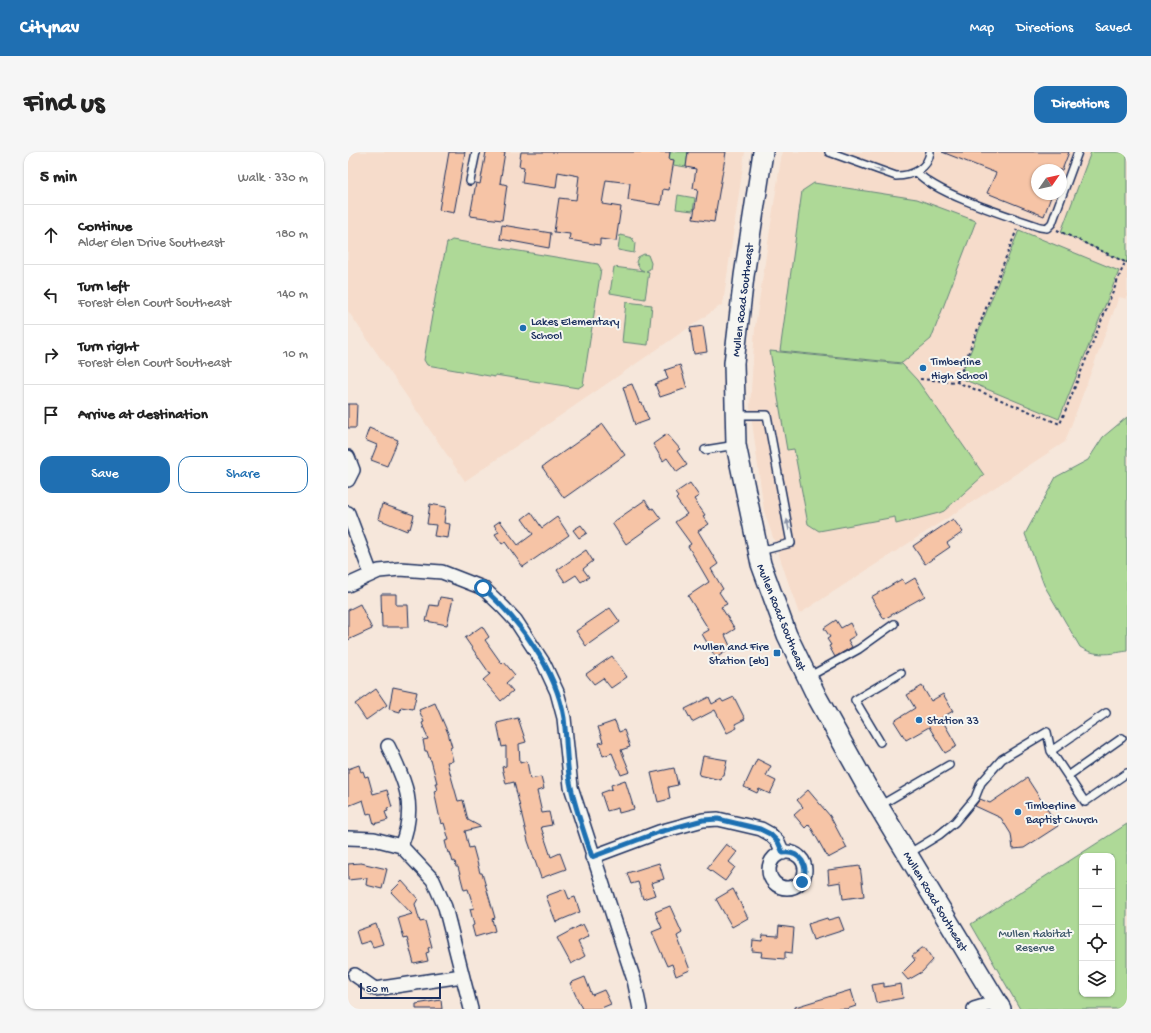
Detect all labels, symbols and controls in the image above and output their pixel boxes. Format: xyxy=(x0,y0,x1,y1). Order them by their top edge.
text: Citynav xyxy=(20,17,79,40)
text: Map xyxy=(970,20,994,37)
text: Directions xyxy=(1016,20,1073,37)
text: Saved xyxy=(1095,20,1131,37)
button: Directions xyxy=(1034,86,1127,123)
text: Find us xyxy=(24,88,104,121)
north arrow xyxy=(1031,164,1067,200)
one-way arrow xyxy=(874,167,886,173)
text: 5 min xyxy=(40,168,77,188)
text: Walk · 330 m xyxy=(238,171,308,186)
text: Continue xyxy=(78,218,132,236)
icon: ahead xyxy=(40,224,62,246)
text: 180 m xyxy=(276,227,308,242)
text: Alder Glen Drive Southeast xyxy=(78,236,224,251)
street label: Mullen Road Southeast xyxy=(730,242,758,358)
text: Turn left xyxy=(78,278,129,296)
icon: left xyxy=(40,284,62,306)
text: 140 m xyxy=(277,287,308,302)
text: Forest Glen Court Southeast xyxy=(78,296,231,311)
place label: Lakes Elementary School xyxy=(531,316,619,344)
marker: Lakes Elementary School xyxy=(518,323,528,333)
text: Turn right xyxy=(78,338,138,356)
icon: right xyxy=(40,344,62,366)
text: 10 m xyxy=(283,347,308,362)
text: Forest Glen Court Southeast xyxy=(78,356,231,371)
place label: Timberline High School xyxy=(930,356,988,384)
marker: Timberline High School xyxy=(918,363,928,373)
icon: arrive xyxy=(40,404,62,426)
text: Arrive at destination xyxy=(78,406,208,424)
button: Save xyxy=(40,456,170,493)
button: Share xyxy=(178,456,308,493)
one-way arrow xyxy=(784,519,790,531)
street label: Mullen Road Southeast xyxy=(752,562,808,674)
route start xyxy=(474,579,492,597)
place label: Mullen and Fire Station [eb] xyxy=(694,641,770,669)
marker: Mullen and Fire Station [eb] xyxy=(772,648,782,658)
marker: Station 33 xyxy=(914,715,924,725)
place label: Station 33 xyxy=(927,715,979,729)
place label: Timberline Baptist Church xyxy=(1025,800,1098,828)
marker: Timberline Baptist Church xyxy=(1013,807,1023,817)
street label: Mullen Road Southeast xyxy=(899,850,970,955)
map controls xyxy=(1079,853,1115,997)
button: + xyxy=(1079,853,1115,889)
route end xyxy=(793,873,811,891)
button: − xyxy=(1079,889,1115,925)
button: locate xyxy=(1079,925,1115,961)
park label: Mullen Habitat Reserve xyxy=(999,928,1073,956)
button: layers xyxy=(1079,961,1115,997)
scale bar xyxy=(360,981,441,1000)
text: 50 m xyxy=(366,984,388,996)

